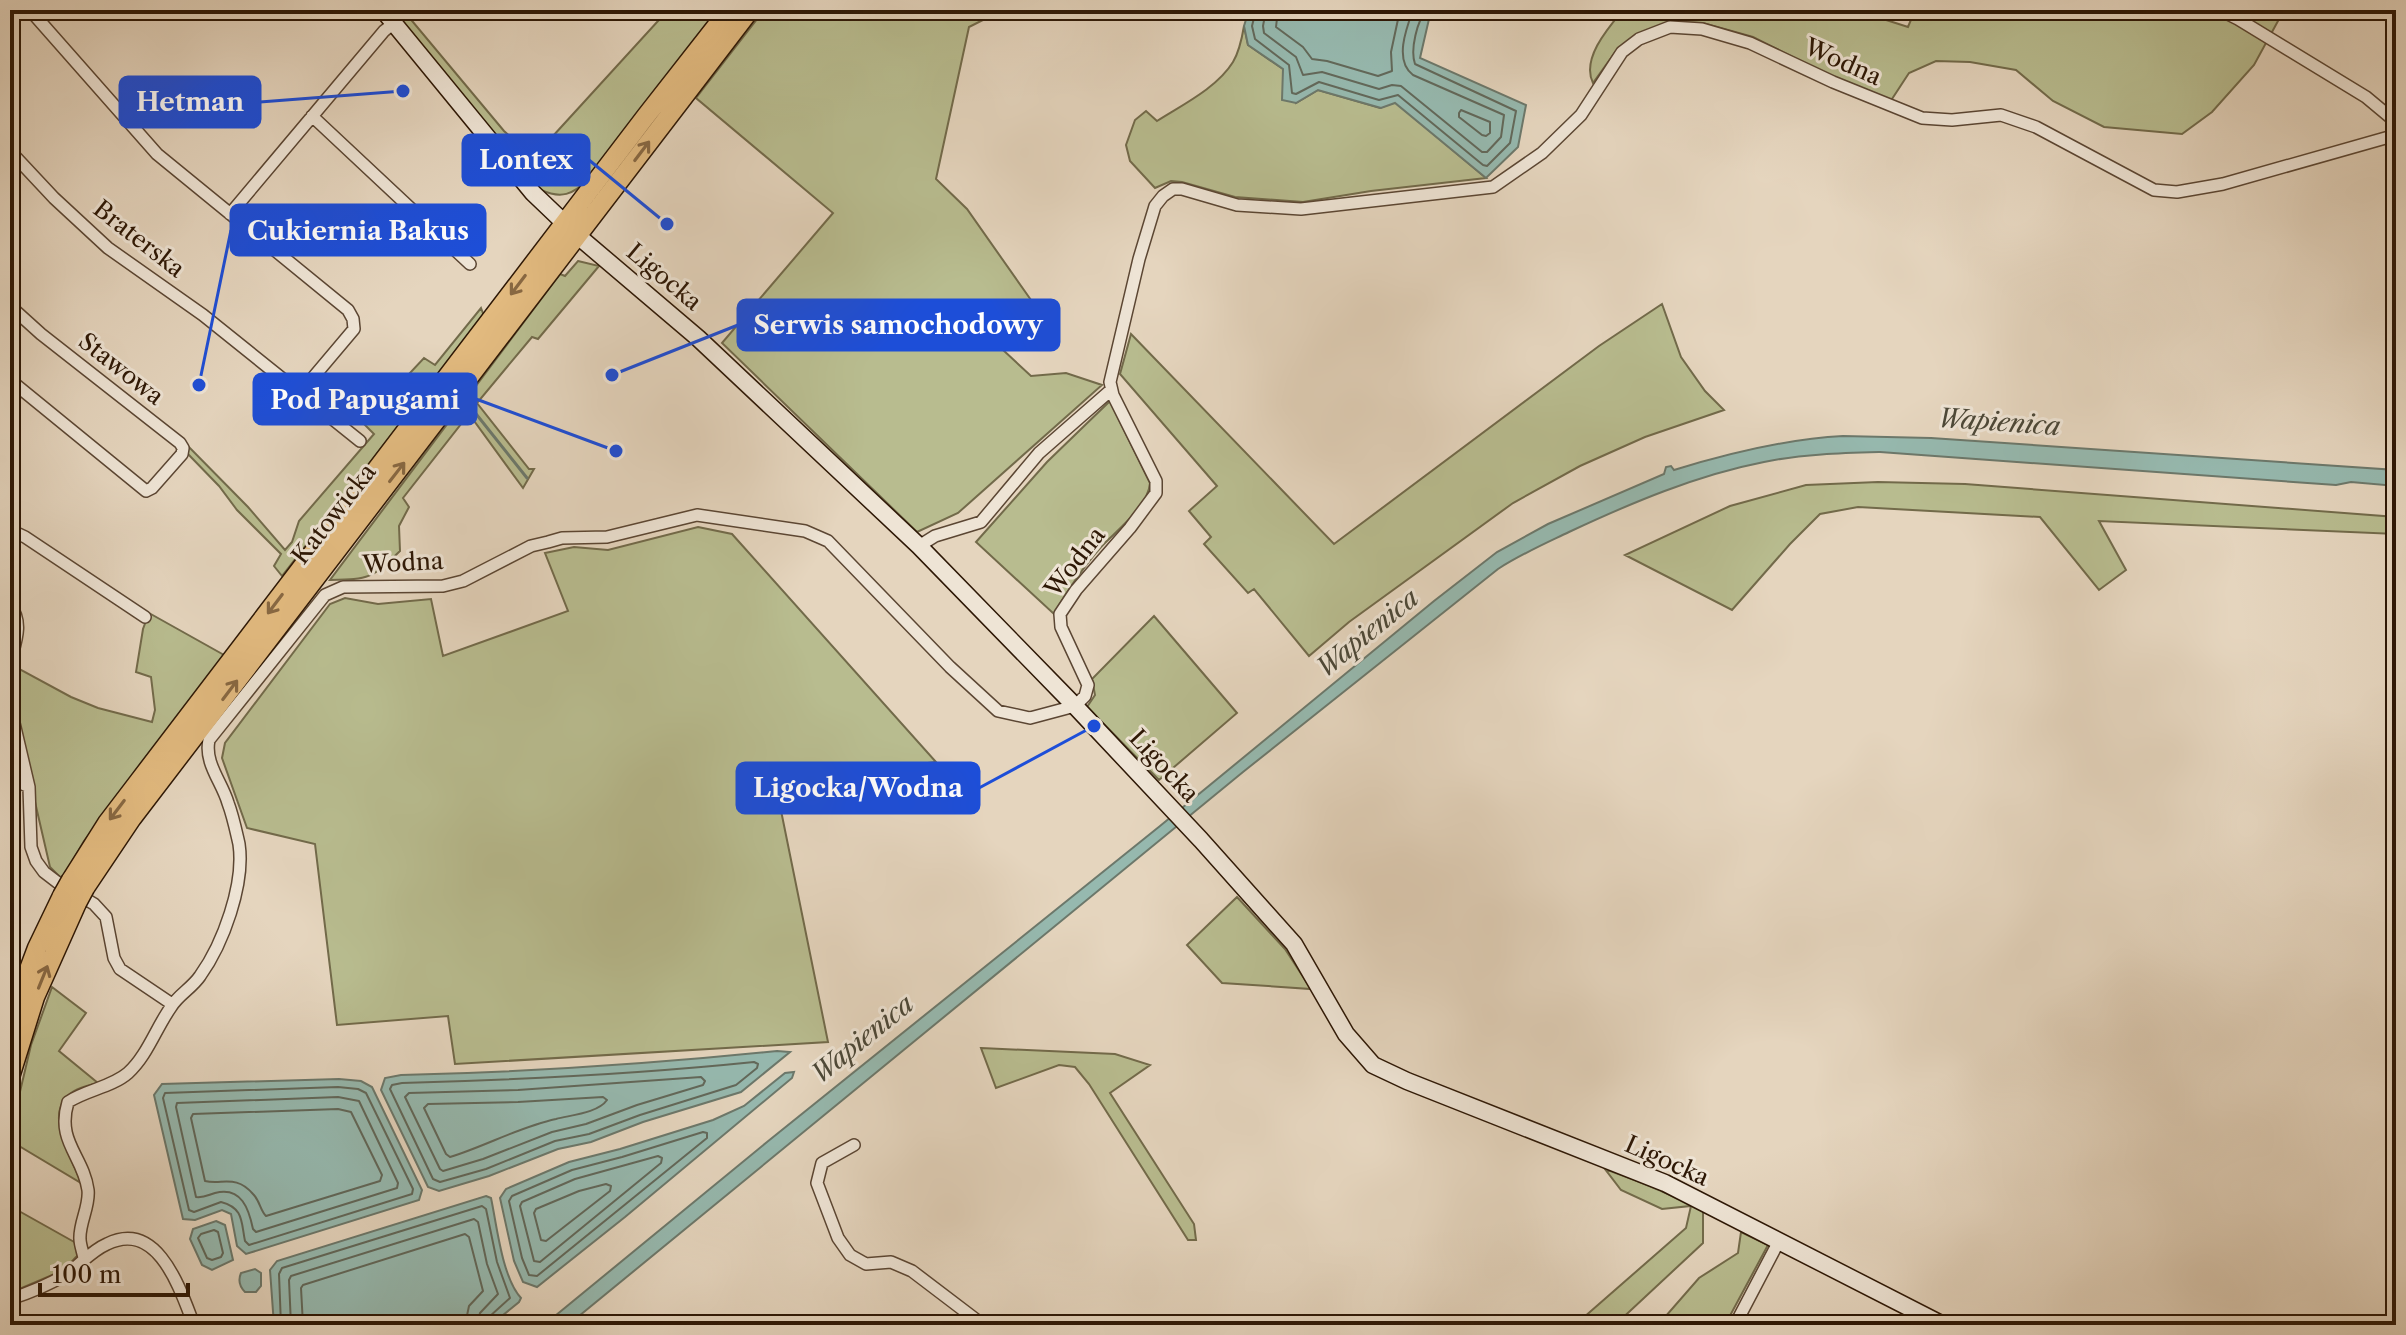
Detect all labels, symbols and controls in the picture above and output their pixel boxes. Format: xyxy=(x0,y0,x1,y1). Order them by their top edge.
street label: Wodna xyxy=(1799,31,1887,91)
callout: Hetman xyxy=(120,77,260,127)
text: Hetman xyxy=(136,86,244,118)
callout: Lontex xyxy=(463,135,589,185)
one-way arrow xyxy=(634,141,651,162)
text: Lontex xyxy=(479,144,574,176)
street label: Braterska xyxy=(88,194,191,283)
callout: Cukiernia Bakus xyxy=(231,205,485,255)
text: Cukiernia Bakus xyxy=(247,215,469,247)
street label: Ligocka xyxy=(621,237,708,317)
one-way arrow xyxy=(509,274,526,296)
callout: Serwis samochodowy xyxy=(738,300,1059,350)
text: Serwis samochodowy xyxy=(753,309,1044,341)
street label: Stawowa xyxy=(73,326,170,411)
callout: Pod Papugami xyxy=(254,374,476,424)
text: Pod Papugami xyxy=(270,384,460,416)
water label: Wapienica xyxy=(1937,402,2062,442)
street label: Katowicka xyxy=(285,457,382,570)
one-way arrow xyxy=(388,462,406,483)
street label: Wodna xyxy=(1038,520,1111,603)
street label: Wodna xyxy=(361,546,445,579)
water label: Wapienica xyxy=(1309,582,1425,684)
one-way arrow xyxy=(267,592,284,614)
one-way arrow xyxy=(221,679,238,701)
street label: Ligocka xyxy=(1123,723,1206,808)
callout: Ligocka/Wodna xyxy=(737,763,979,813)
text: Ligocka/Wodna xyxy=(753,772,964,804)
one-way arrow xyxy=(108,799,125,820)
one-way arrow xyxy=(37,965,51,990)
water label: Wapienica xyxy=(804,988,920,1090)
street label: Ligocka xyxy=(1621,1129,1714,1192)
scale bar xyxy=(40,1247,188,1297)
text: 100 m xyxy=(52,1260,121,1289)

